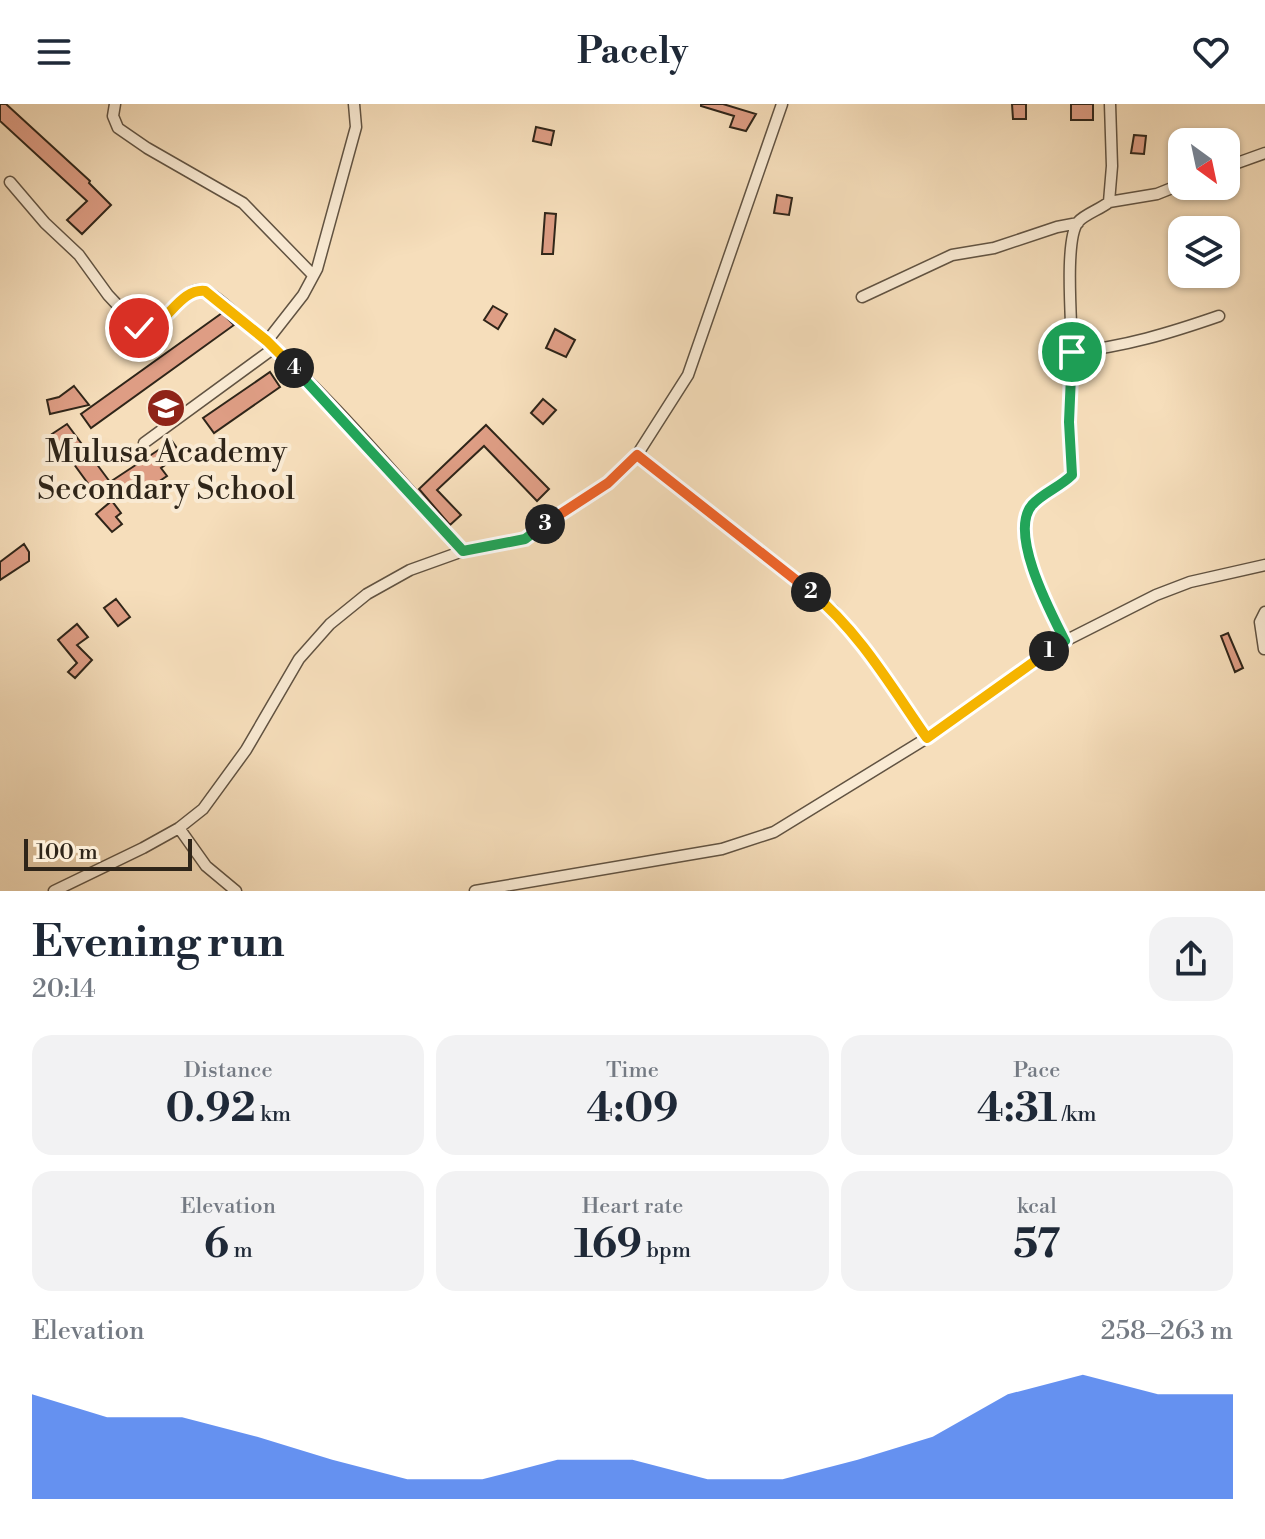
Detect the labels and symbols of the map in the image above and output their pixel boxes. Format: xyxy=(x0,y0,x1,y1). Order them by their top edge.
north arrow xyxy=(1168,128,1240,200)
pin xyxy=(105,294,173,362)
pin xyxy=(1038,318,1106,386)
pin: 4 xyxy=(274,348,314,388)
school or university icon: Mulusa Academy Secondary School xyxy=(145,387,187,429)
place label: Mulusa Academy Secondary School xyxy=(37,432,296,509)
pin: 3 xyxy=(525,504,565,544)
pin: 2 xyxy=(791,572,831,612)
pin: 1 xyxy=(1029,631,1069,671)
scale bar xyxy=(24,835,192,871)

